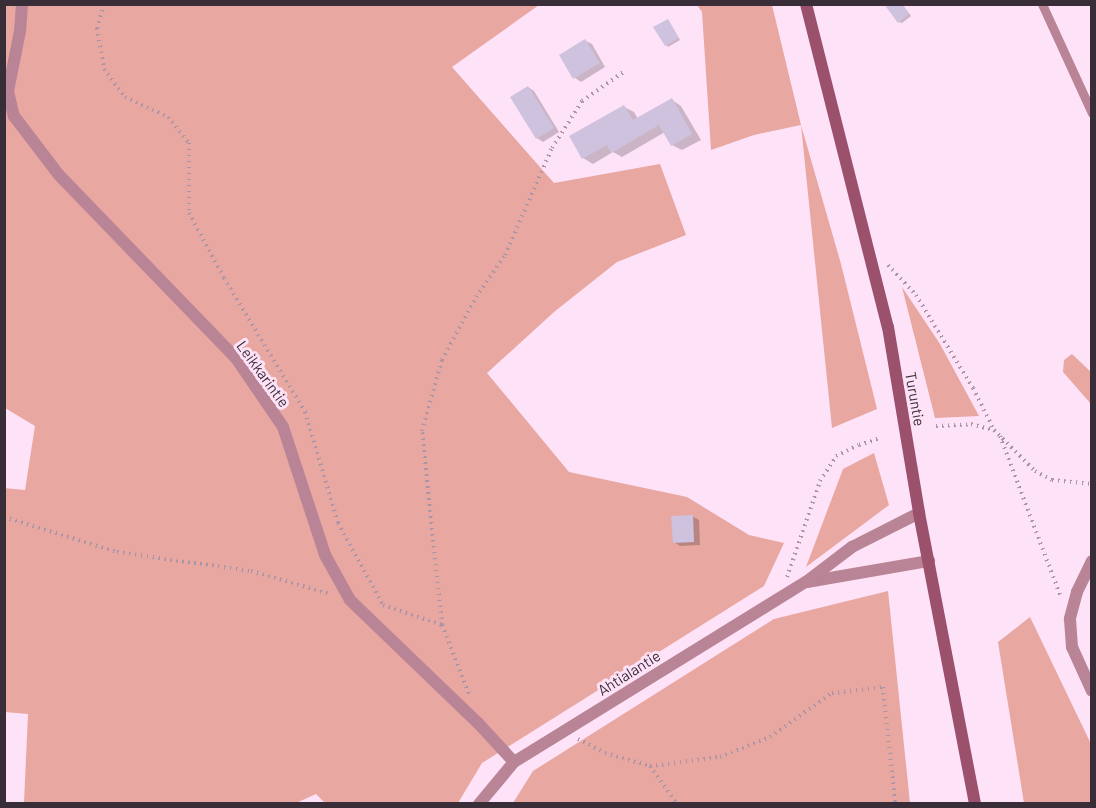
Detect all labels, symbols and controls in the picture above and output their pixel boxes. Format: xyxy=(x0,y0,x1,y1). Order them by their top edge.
street label: Leikkarintie xyxy=(233,337,293,411)
street label: Turuntie xyxy=(901,370,929,428)
street label: Ahtialantie xyxy=(594,647,664,699)

